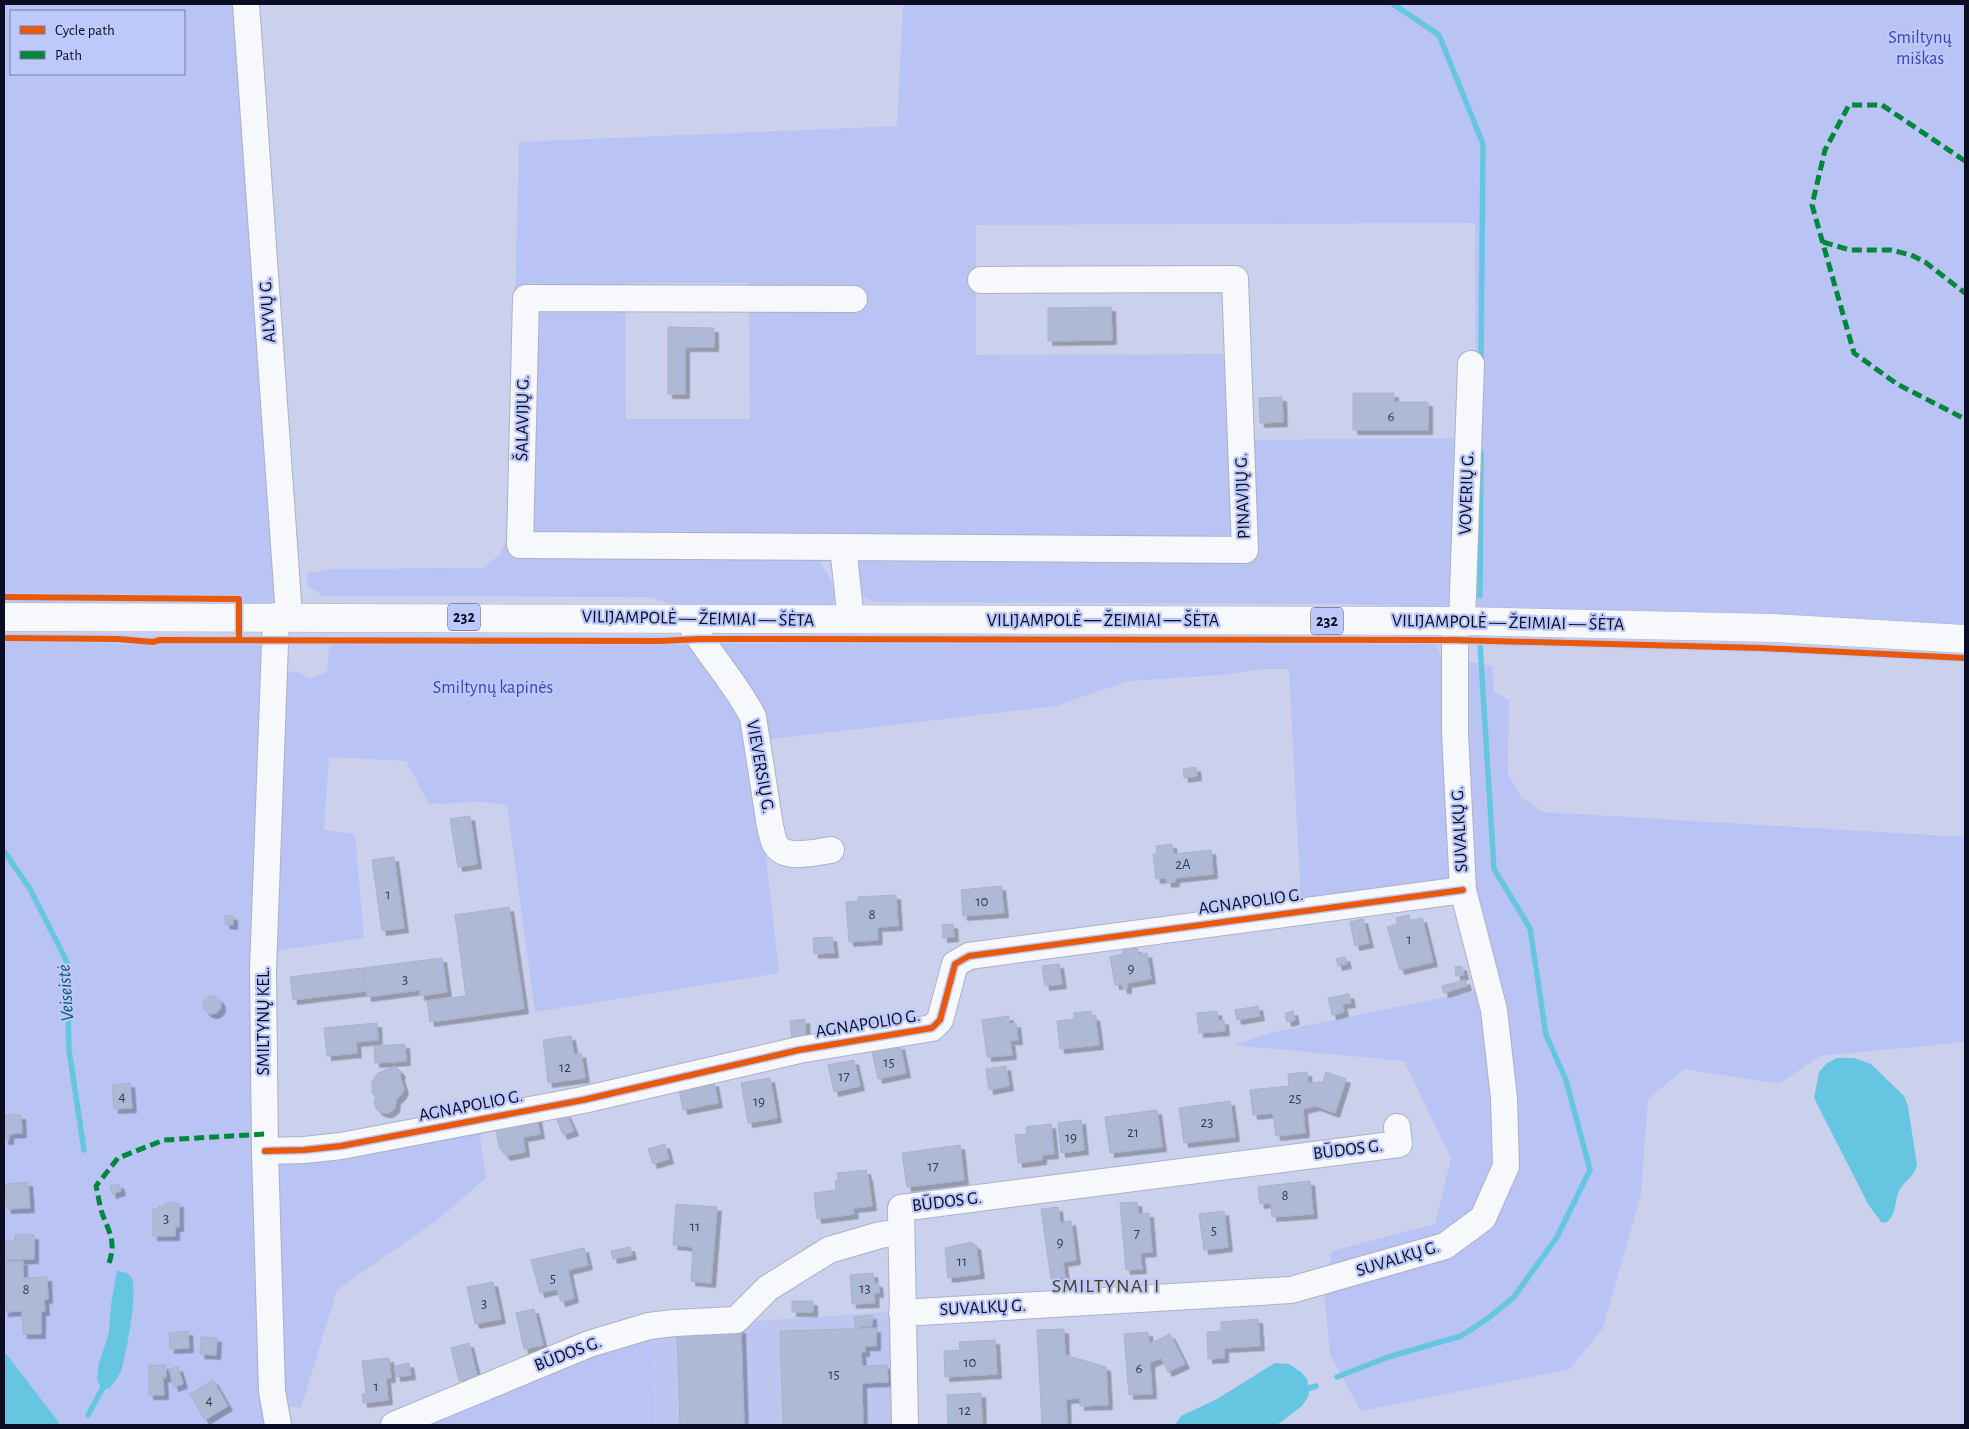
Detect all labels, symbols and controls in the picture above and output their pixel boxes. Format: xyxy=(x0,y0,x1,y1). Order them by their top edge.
legend xyxy=(10,10,185,75)
text: Cycle path xyxy=(55,23,115,38)
park label: Smiltynų miškas xyxy=(1888,29,1953,68)
text: Path xyxy=(55,48,82,63)
street label: ALYVŲ G. xyxy=(257,277,279,343)
street label: ŠALAVIJŲ G. xyxy=(510,375,533,461)
house number: 6 xyxy=(1387,409,1395,424)
street label: VOVERIŲ G. xyxy=(1457,451,1477,535)
street label: PINAVIJŲ G. xyxy=(1233,453,1253,539)
road number: 232 xyxy=(448,604,480,630)
street label: VILIJAMPOLĖ — ŽEIMIAI — ŠĖTA xyxy=(582,605,815,630)
road number: 232 xyxy=(1311,608,1343,634)
street label: VILIJAMPOLĖ — ŽEIMIAI — ŠĖTA xyxy=(987,609,1220,630)
street label: VILIJAMPOLĖ — ŽEIMIAI — ŠĖTA xyxy=(1392,609,1625,634)
park label: Smiltynų kapinės xyxy=(433,679,553,697)
street label: VIEVERSIŲ G. xyxy=(743,719,777,815)
street label: SUVALKŲ G. xyxy=(1449,785,1471,873)
house number: 2A xyxy=(1175,857,1191,872)
street label: AGNAPOLIO G. xyxy=(1197,886,1305,918)
house number: 1 xyxy=(385,887,391,902)
house number: 10 xyxy=(975,894,989,909)
house number: 8 xyxy=(868,907,876,922)
house number: 1 xyxy=(1406,932,1412,947)
house number: 9 xyxy=(1127,961,1135,976)
water label: Veiseistė xyxy=(55,964,77,1022)
street label: SMILTYNŲ KEL. xyxy=(255,966,273,1076)
house number: 3 xyxy=(402,972,408,987)
street label: AGNAPOLIO G. xyxy=(814,1007,922,1041)
house number: 15 xyxy=(883,1055,895,1070)
house number: 12 xyxy=(559,1060,571,1075)
house number: 17 xyxy=(838,1069,850,1084)
street label: AGNAPOLIO G. xyxy=(417,1087,525,1125)
house number: 4 xyxy=(118,1089,126,1104)
house number: 25 xyxy=(1288,1091,1302,1106)
house number: 19 xyxy=(753,1094,765,1109)
house number: 23 xyxy=(1200,1115,1214,1130)
house number: 21 xyxy=(1127,1125,1139,1140)
house number: 19 xyxy=(1065,1130,1077,1145)
street label: BŪDOS G. xyxy=(1312,1135,1384,1163)
house number: 17 xyxy=(927,1159,939,1174)
street label: BŪDOS G. xyxy=(911,1187,983,1215)
house number: 8 xyxy=(1281,1188,1289,1203)
house number: 3 xyxy=(163,1211,169,1226)
house number: 11 xyxy=(690,1219,700,1234)
house number: 5 xyxy=(1211,1223,1217,1238)
house number: 7 xyxy=(1134,1226,1140,1241)
house number: 9 xyxy=(1056,1235,1064,1250)
street label: SUVALKŲ G. xyxy=(1354,1238,1442,1280)
house number: 11 xyxy=(957,1254,967,1269)
house number: 5 xyxy=(550,1271,556,1286)
district label: SMILTYNAI I xyxy=(1052,1276,1160,1296)
house number: 13 xyxy=(859,1281,871,1296)
house number: 8 xyxy=(22,1282,30,1297)
house number: 3 xyxy=(481,1296,487,1311)
street label: SUVALKŲ G. xyxy=(939,1297,1027,1319)
street label: BŪDOS G. xyxy=(531,1331,604,1375)
house number: 10 xyxy=(963,1355,977,1370)
house number: 6 xyxy=(1135,1361,1143,1376)
house number: 15 xyxy=(828,1367,840,1382)
house number: 1 xyxy=(373,1379,379,1394)
house number: 4 xyxy=(205,1393,213,1408)
house number: 12 xyxy=(959,1403,971,1418)

